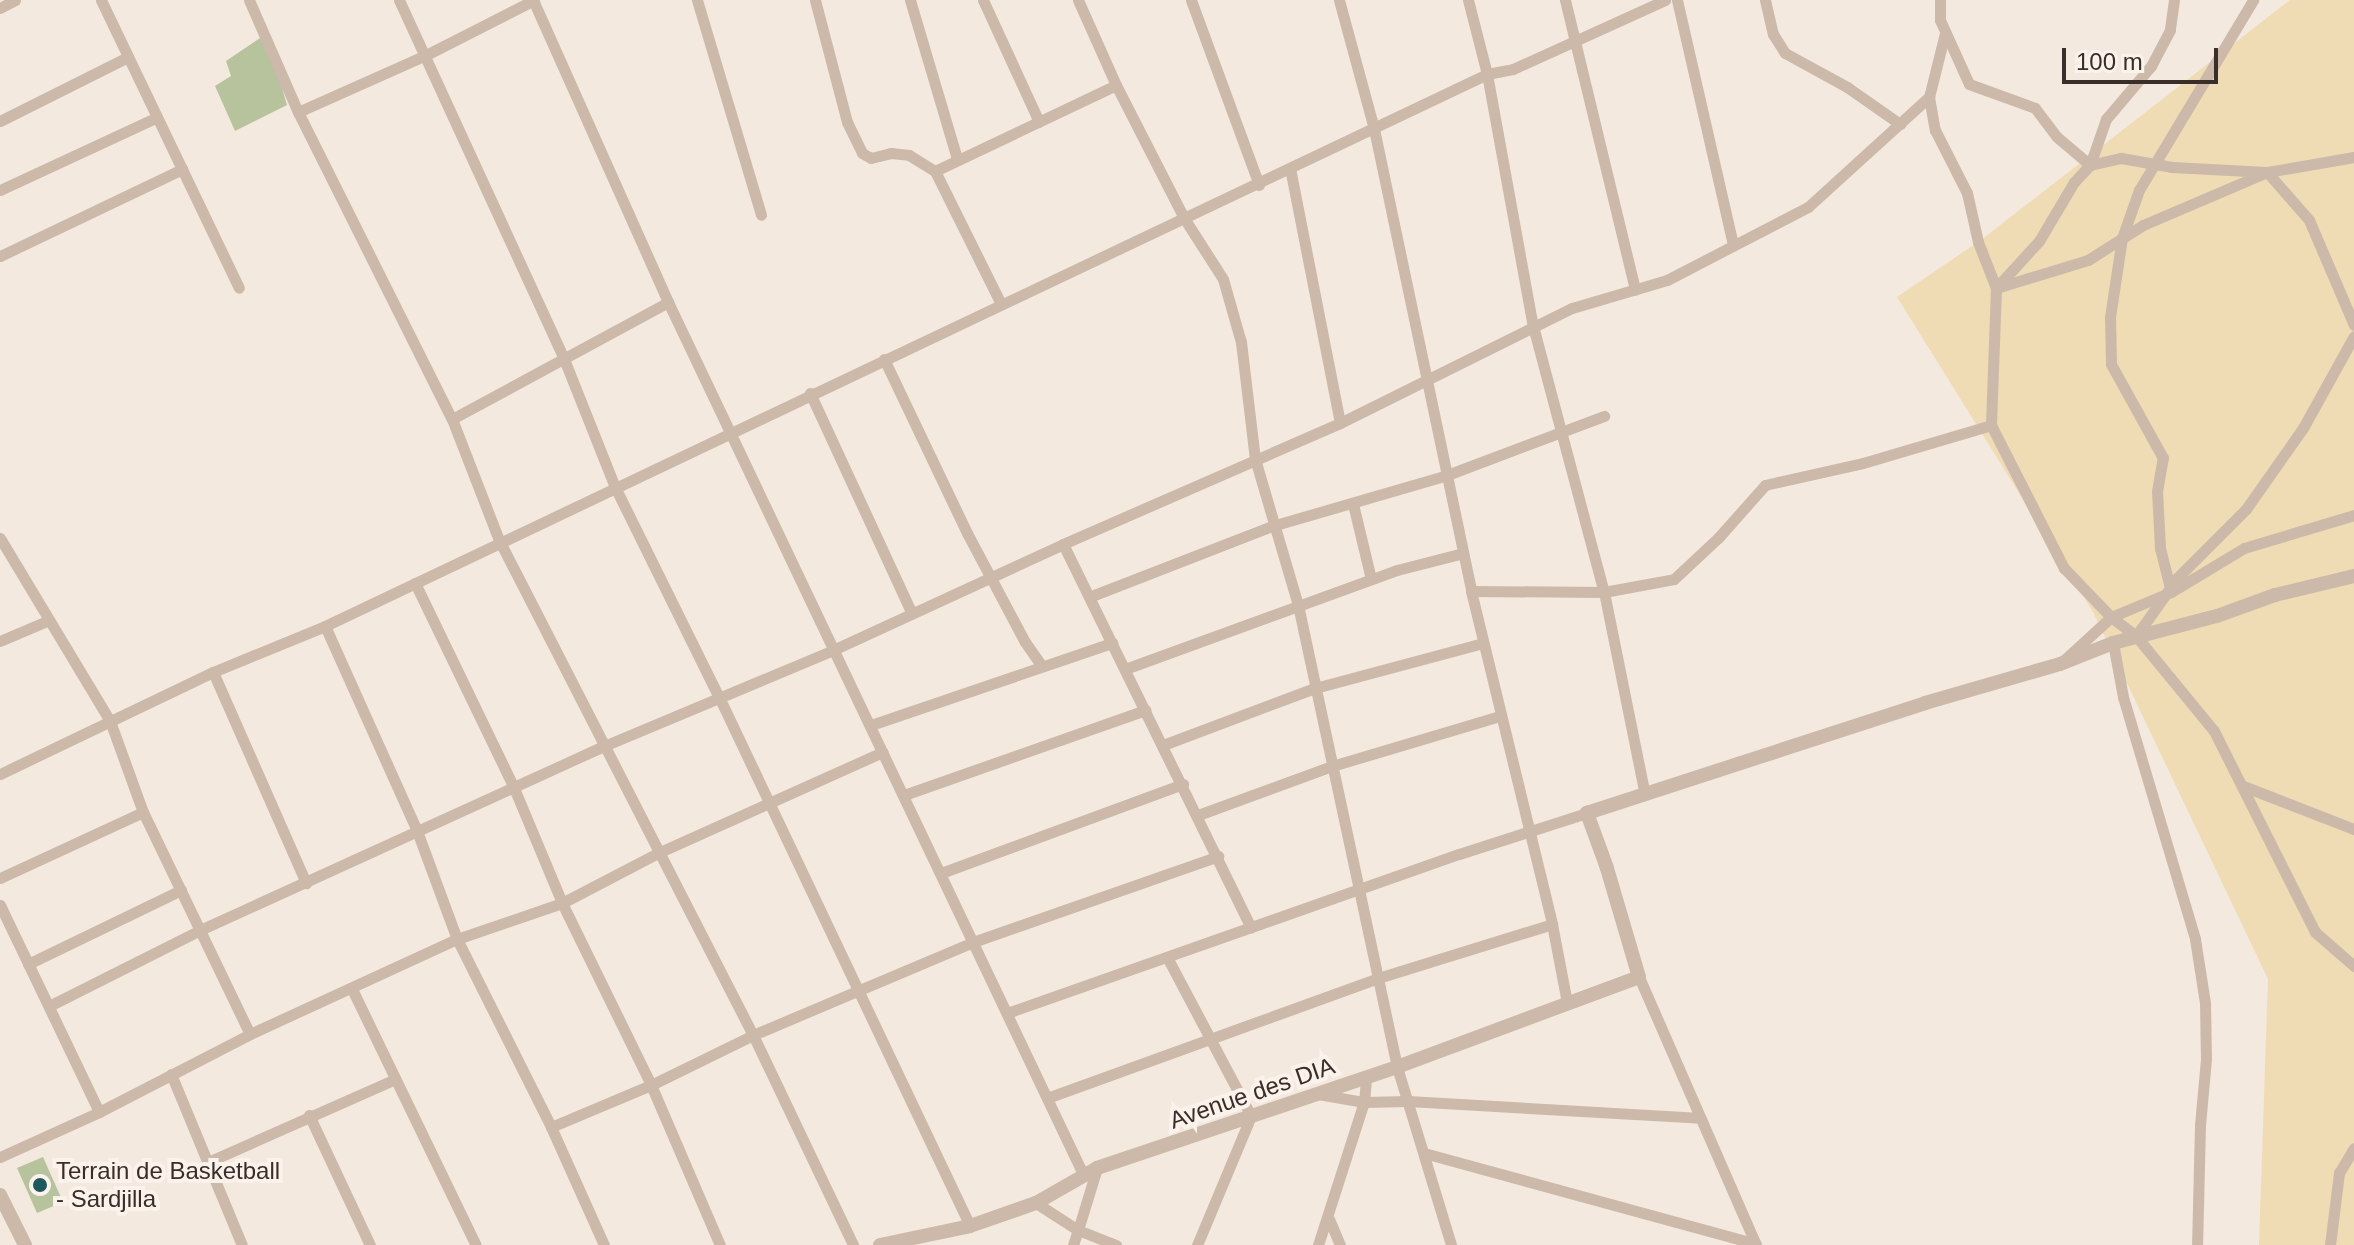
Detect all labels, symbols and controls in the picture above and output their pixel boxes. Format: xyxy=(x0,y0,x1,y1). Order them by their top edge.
scale bar xyxy=(2066,32,2222,82)
text: 100 m xyxy=(2076,48,2143,75)
street label: Avenue des DIA xyxy=(1166,1051,1338,1135)
place label: Terrain de Basketball - Sardjilla xyxy=(56,1157,280,1213)
marker: Terrain de Basketball - Sardjilla xyxy=(31,1176,49,1194)

